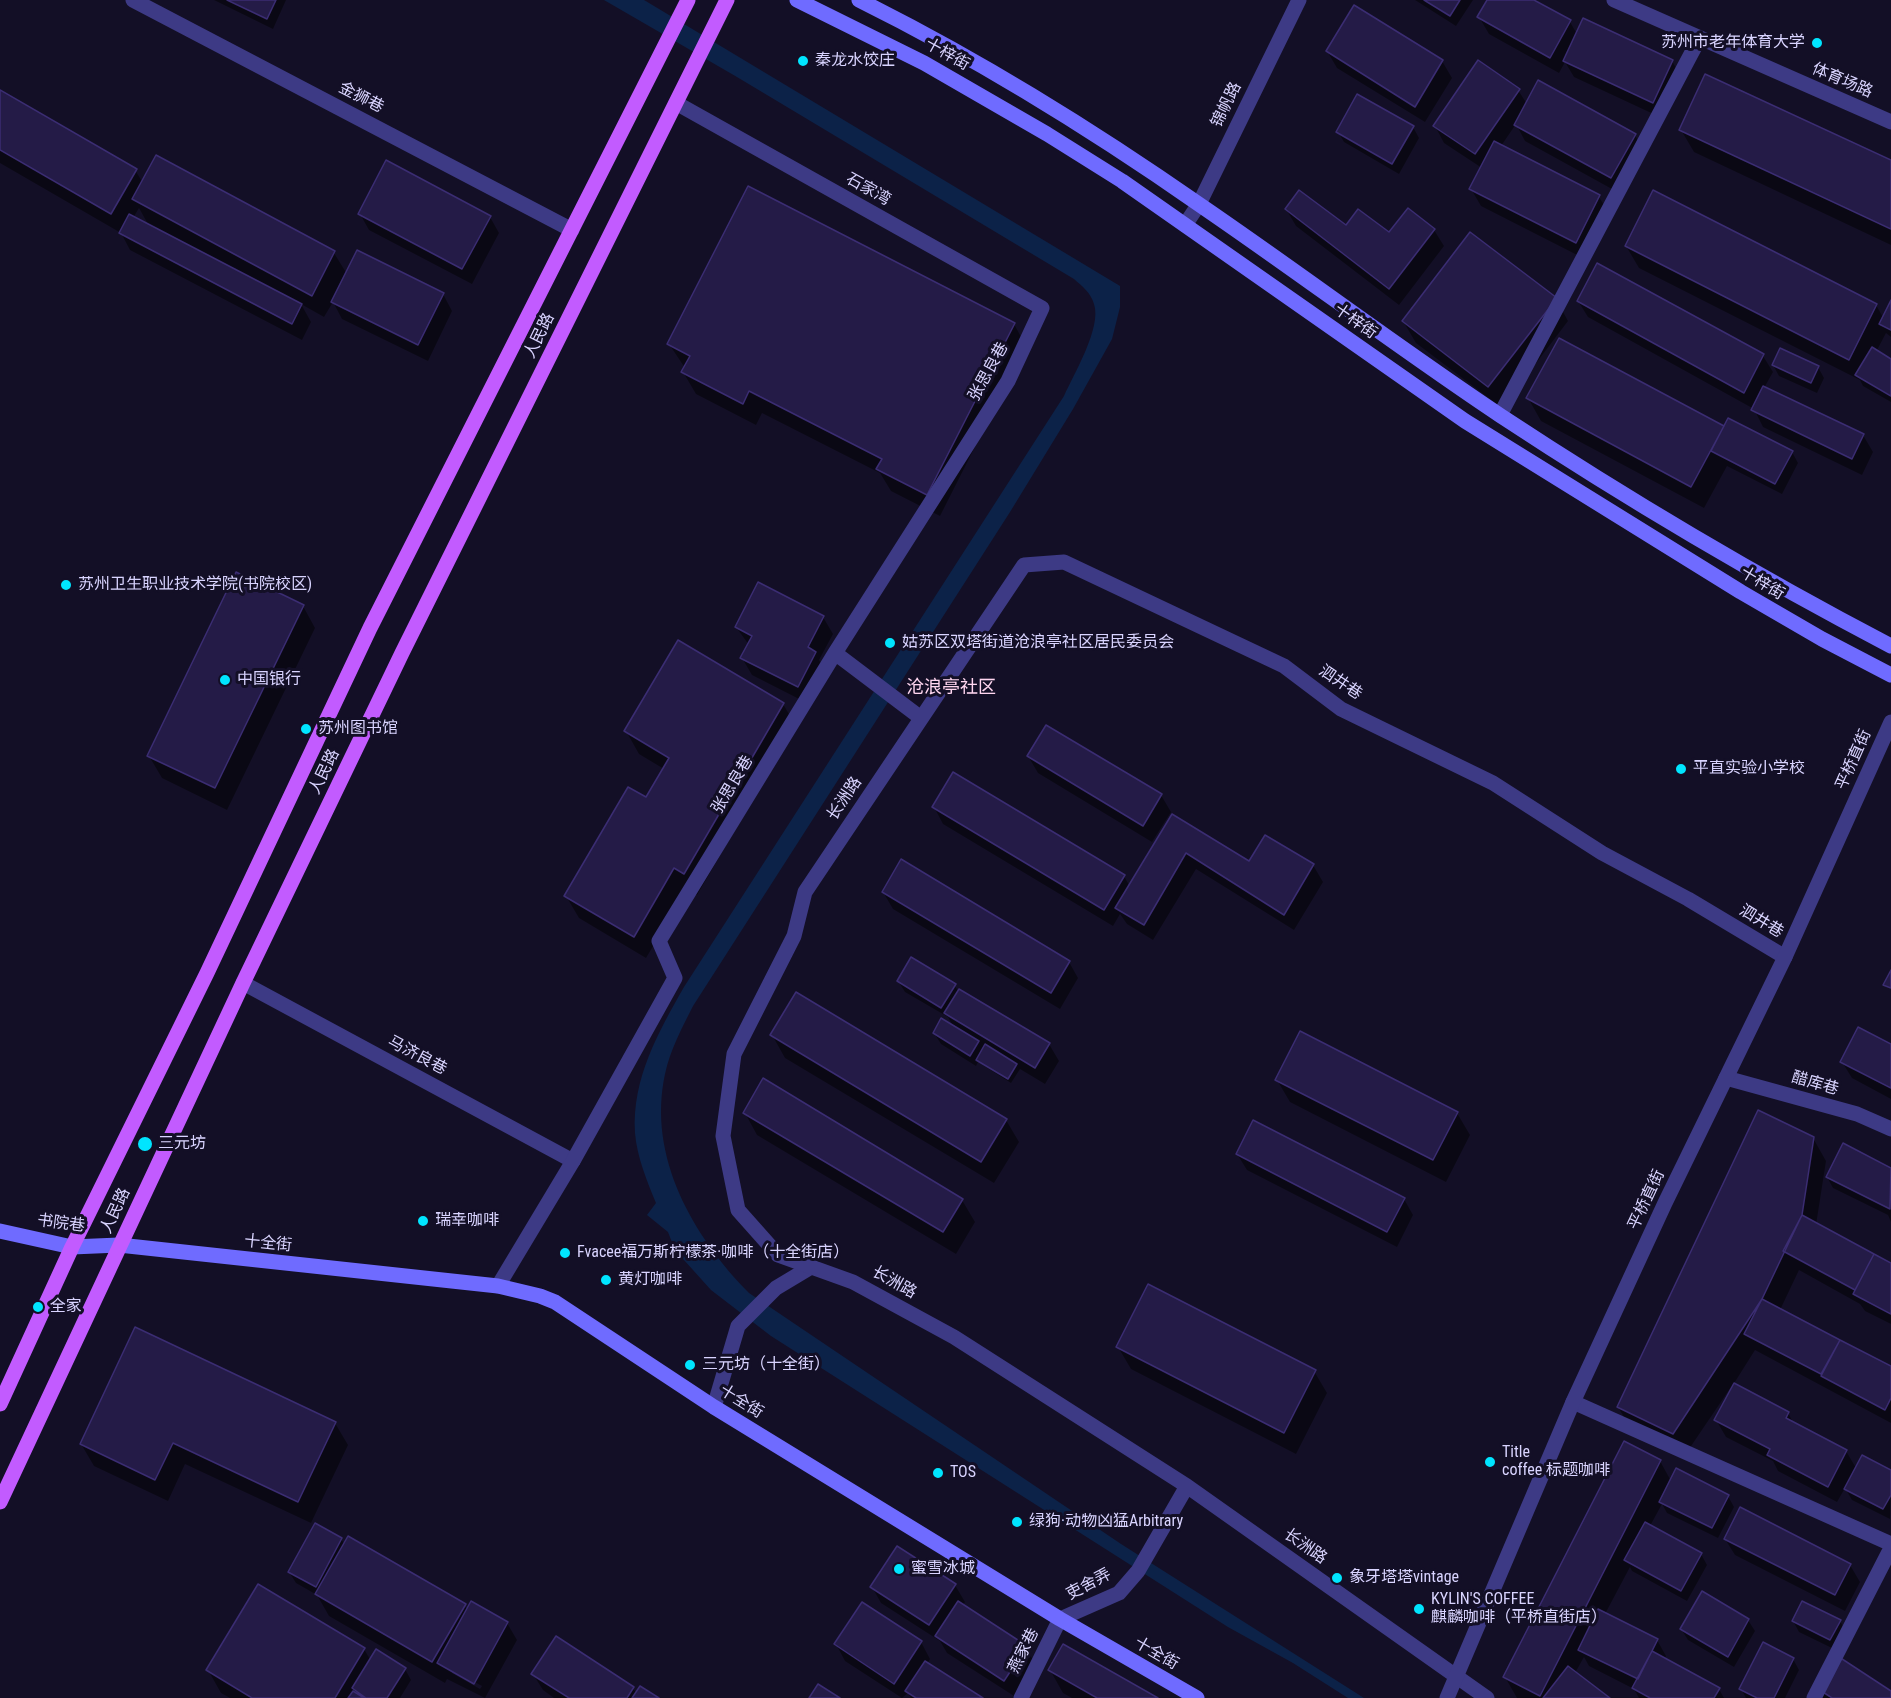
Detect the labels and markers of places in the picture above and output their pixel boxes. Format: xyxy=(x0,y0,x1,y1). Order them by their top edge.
place label: 苏州市老年体育大学 xyxy=(1661,33,1805,53)
marker: 苏州市老年体育大学 xyxy=(1810,36,1824,50)
place label: 秦龙水饺庄 xyxy=(815,51,895,71)
marker: 秦龙水饺庄 xyxy=(796,54,810,68)
place label: 苏州卫生职业技术学院(书院校区) xyxy=(78,575,312,595)
marker: 苏州卫生职业技术学院(书院校区) xyxy=(59,578,73,592)
place label: 姑苏区双塔街道沧浪亭社区居民委员会 xyxy=(902,633,1174,653)
marker: 姑苏区双塔街道沧浪亭社区居民委员会 xyxy=(883,636,897,650)
place label: 中国银行 xyxy=(237,670,301,690)
marker: 中国银行 xyxy=(218,673,232,687)
place label: 苏州图书馆 xyxy=(318,719,398,739)
marker: 苏州图书馆 xyxy=(299,722,313,736)
place label: 平直实验小学校 xyxy=(1693,759,1805,779)
marker: 平直实验小学校 xyxy=(1674,762,1688,776)
place label: 三元坊 xyxy=(158,1134,206,1154)
marker: 三元坊 xyxy=(136,1135,154,1153)
place label: 瑞幸咖啡 xyxy=(435,1211,499,1231)
marker: 瑞幸咖啡 xyxy=(416,1214,430,1228)
place label: Fvacee福万斯柠檬茶·咖啡（十全街店） xyxy=(577,1243,849,1263)
marker: Fvacee福万斯柠檬茶·咖啡（十全街店） xyxy=(558,1246,572,1260)
place label: 黄灯咖啡 xyxy=(618,1270,682,1290)
marker: 黄灯咖啡 xyxy=(599,1273,613,1287)
place label: 全家 xyxy=(50,1297,82,1317)
marker: 全家 xyxy=(31,1300,45,1314)
place label: 三元坊（十全街） xyxy=(702,1355,830,1375)
marker: 三元坊（十全街） xyxy=(683,1358,697,1372)
place label: Title coffee 标题咖啡 xyxy=(1502,1443,1610,1481)
marker: Title coffee 标题咖啡 xyxy=(1483,1455,1497,1469)
place label: TOS xyxy=(950,1463,976,1483)
marker: TOS xyxy=(931,1466,945,1480)
place label: 绿狗·动物凶猛Arbitrary xyxy=(1029,1512,1183,1532)
marker: 绿狗·动物凶猛Arbitrary xyxy=(1010,1515,1024,1529)
place label: 蜜雪冰城 xyxy=(911,1559,975,1579)
marker: 蜜雪冰城 xyxy=(892,1562,906,1576)
place label: 象牙塔塔vintage xyxy=(1349,1568,1459,1588)
marker: 象牙塔塔vintage xyxy=(1330,1571,1344,1585)
place label: KYLIN'S COFFEE 麒麟咖啡（平桥直街店） xyxy=(1431,1590,1607,1628)
marker: KYLIN'S COFFEE 麒麟咖啡（平桥直街店） xyxy=(1412,1602,1426,1616)

